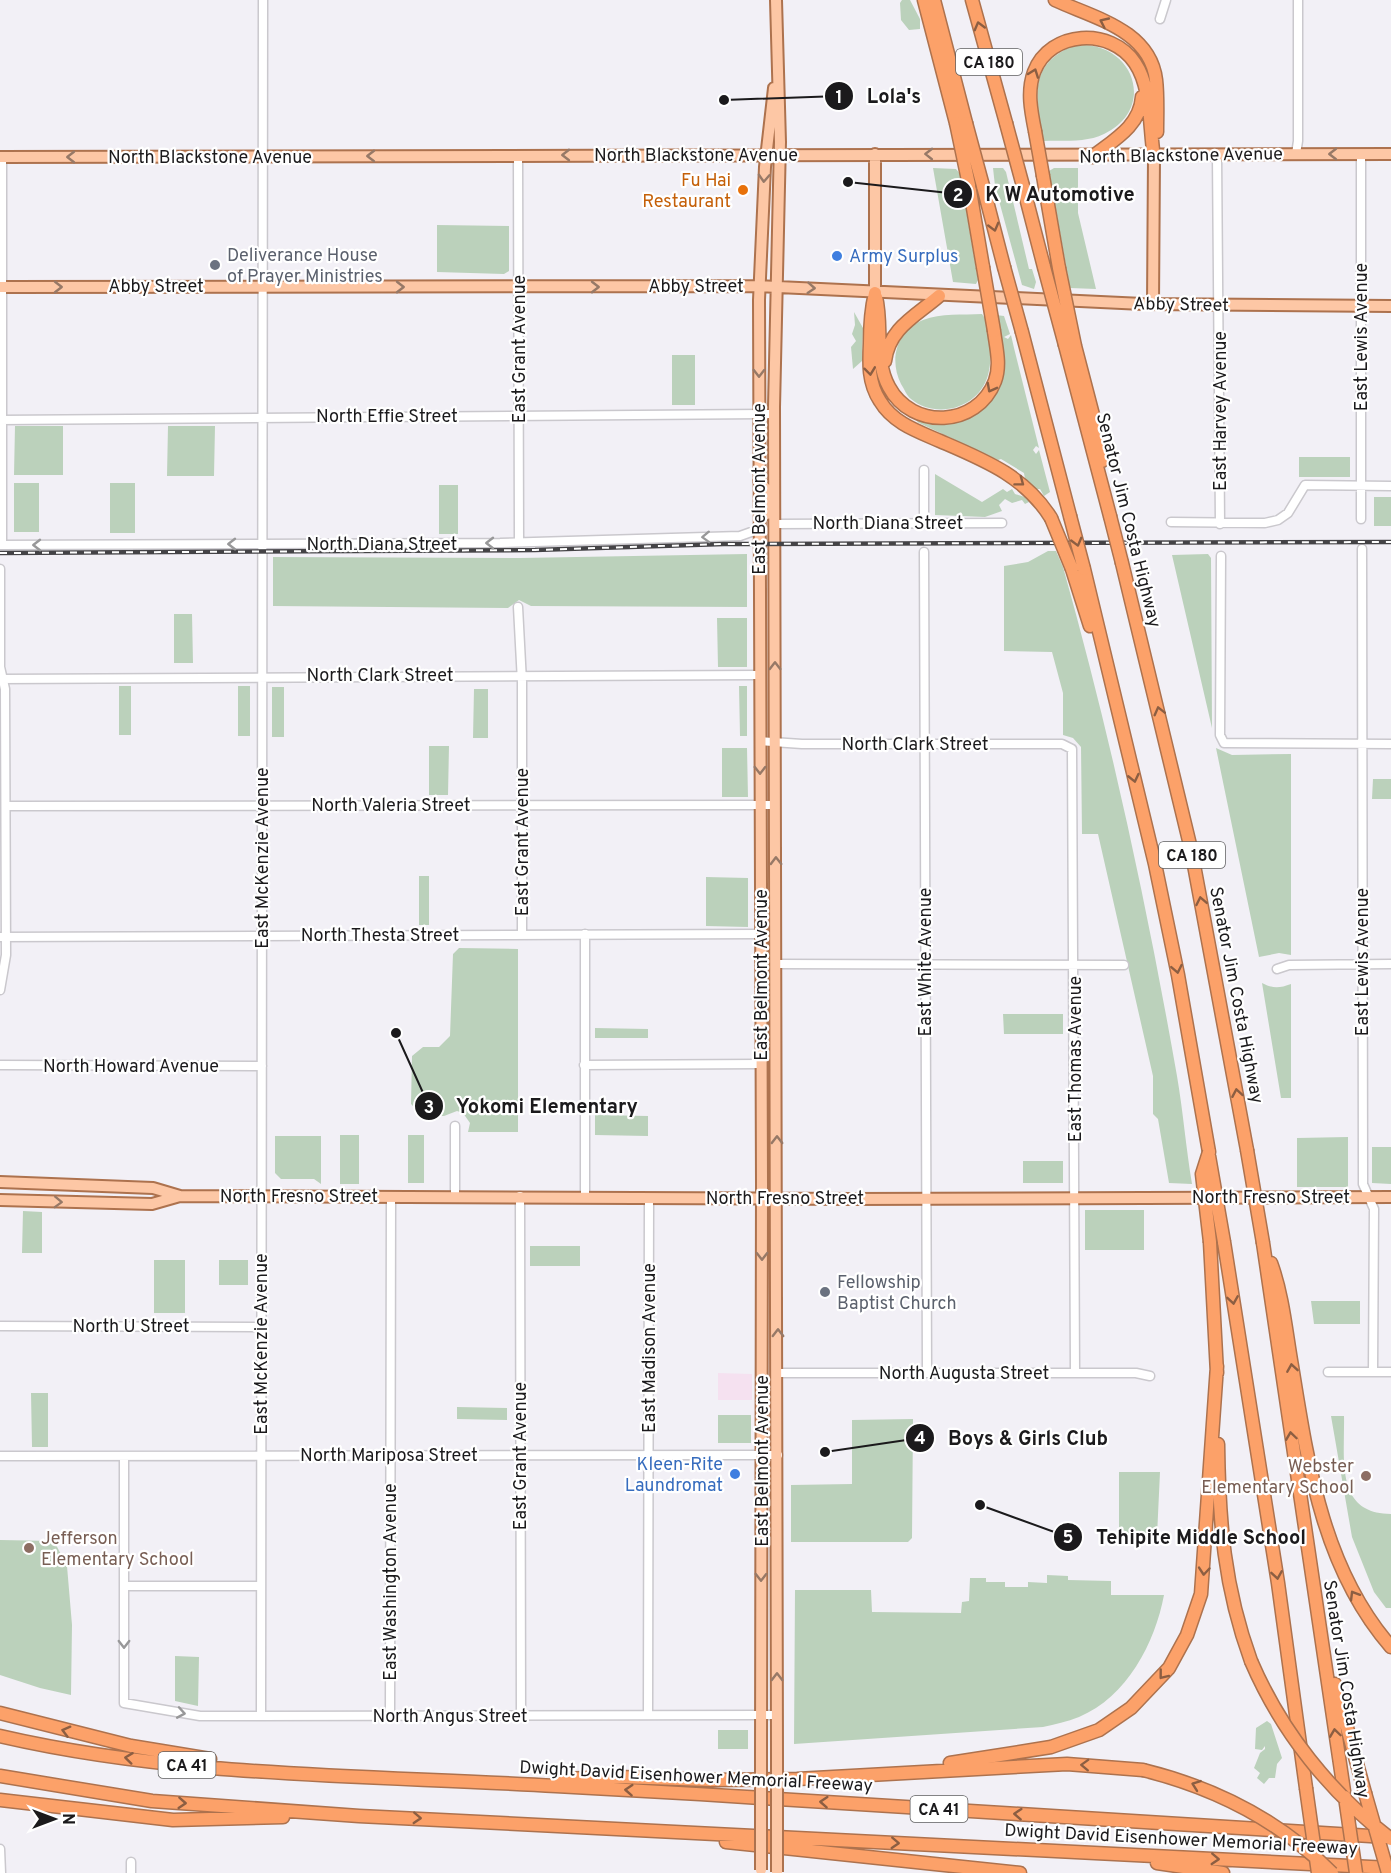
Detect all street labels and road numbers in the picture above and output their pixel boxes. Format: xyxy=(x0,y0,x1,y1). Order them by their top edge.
road number: CA 180 xyxy=(956,49,1022,75)
street label: North Blackstone Avenue xyxy=(1079,143,1283,170)
street label: North Blackstone Avenue xyxy=(594,145,798,168)
street label: North Blackstone Avenue xyxy=(108,147,312,170)
street label: East Lewis Avenue xyxy=(1351,263,1374,411)
street label: East Grant Avenue xyxy=(509,275,532,423)
street label: Abby Street xyxy=(108,276,204,299)
street label: Abby Street xyxy=(648,276,744,299)
street label: Abby Street xyxy=(1133,293,1229,318)
street label: East Harvey Avenue xyxy=(1210,331,1233,491)
street label: East Belmont Avenue xyxy=(749,403,772,575)
street label: North Effie Street xyxy=(316,406,458,429)
street label: Senator Jim Costa Highway xyxy=(1090,411,1165,630)
street label: North Diana Street xyxy=(813,513,963,536)
street label: North Diana Street xyxy=(307,534,457,557)
street label: North Clark Street xyxy=(306,665,454,688)
street label: North Clark Street xyxy=(841,734,989,757)
street label: East McKenzie Avenue xyxy=(252,767,275,949)
street label: East Grant Avenue xyxy=(512,768,535,916)
street label: North Valeria Street xyxy=(311,795,471,818)
road number: CA 180 xyxy=(1159,842,1225,868)
street label: Senator Jim Costa Highway xyxy=(1203,885,1268,1106)
street label: East White Avenue xyxy=(915,888,938,1036)
street label: East Lewis Avenue xyxy=(1352,888,1375,1036)
street label: East Belmont Avenue xyxy=(751,889,774,1061)
street label: North Thesta Street xyxy=(301,925,459,948)
street label: East Thomas Avenue xyxy=(1065,976,1088,1142)
street label: North Howard Avenue xyxy=(43,1056,219,1079)
street label: North Fresno Street xyxy=(220,1186,378,1209)
street label: North Fresno Street xyxy=(1192,1187,1350,1210)
street label: North Fresno Street xyxy=(706,1188,864,1211)
street label: East McKenzie Avenue xyxy=(251,1253,274,1435)
street label: East Madison Avenue xyxy=(639,1263,662,1433)
street label: North U Street xyxy=(72,1316,190,1339)
street label: North Augusta Street xyxy=(879,1363,1049,1386)
street label: East Belmont Avenue xyxy=(752,1375,775,1547)
street label: East Grant Avenue xyxy=(510,1382,533,1530)
street label: North Mariposa Street xyxy=(300,1445,478,1468)
street label: East Washington Avenue xyxy=(380,1483,403,1681)
street label: Senator Jim Costa Highway xyxy=(1317,1579,1374,1800)
street label: North Angus Street xyxy=(372,1706,528,1729)
road number: CA 41 xyxy=(158,1752,216,1778)
street label: Dwight David Eisenhower Memorial Freeway xyxy=(519,1757,873,1798)
road number: CA 41 xyxy=(910,1796,968,1822)
street label: Dwight David Eisenhower Memorial Freeway xyxy=(1004,1820,1358,1861)

